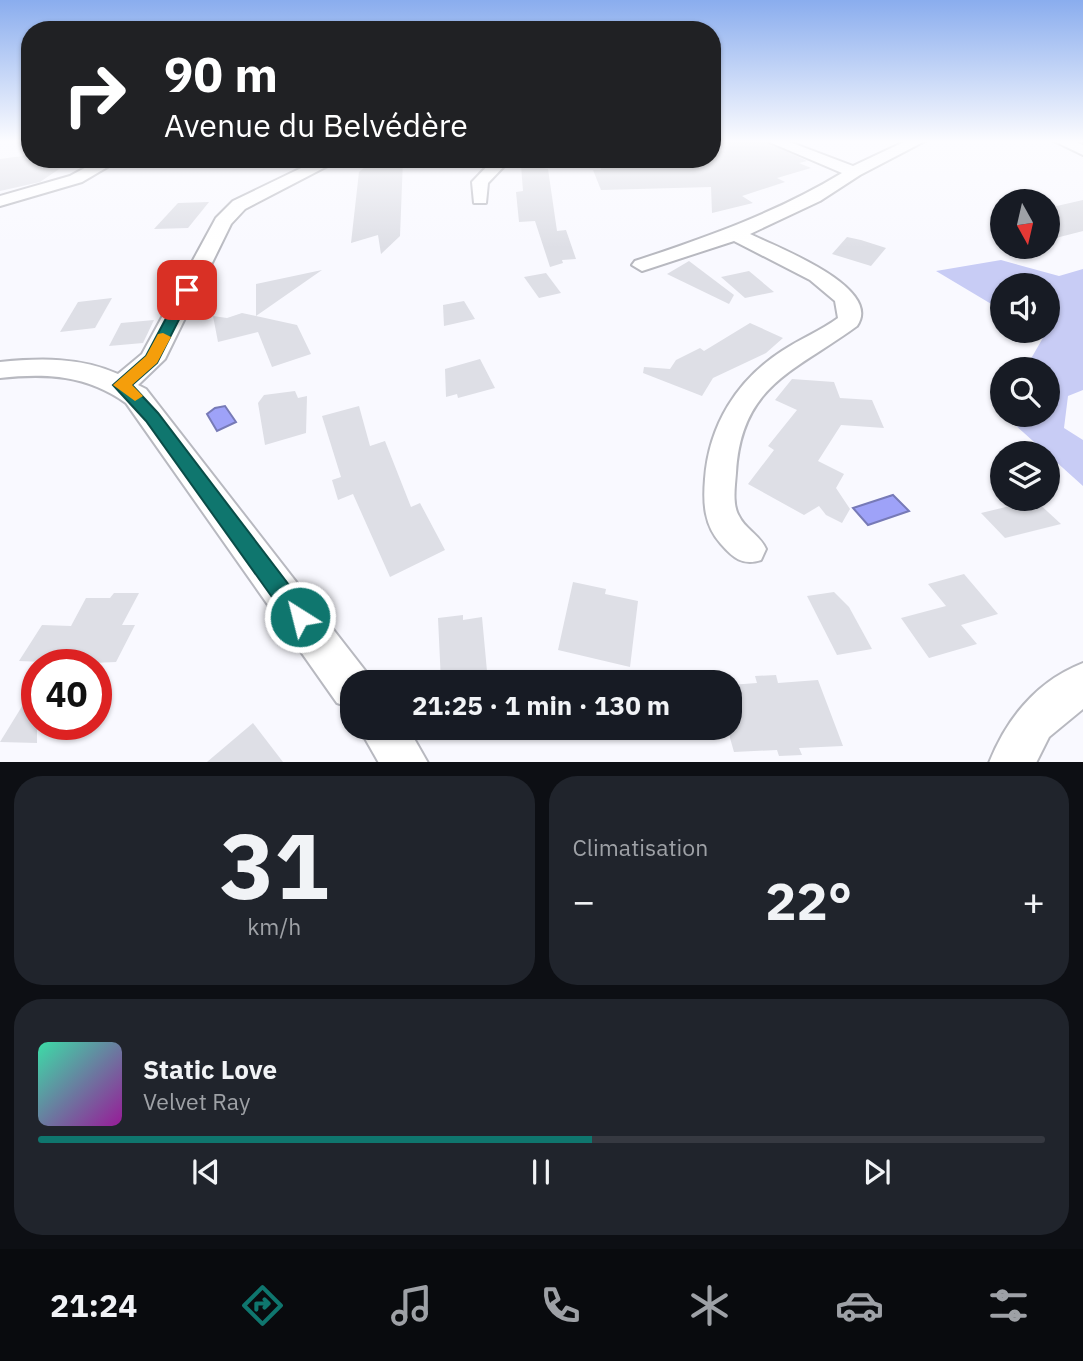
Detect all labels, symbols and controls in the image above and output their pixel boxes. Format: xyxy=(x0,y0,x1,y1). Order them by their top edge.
text: 90 m xyxy=(164,42,278,105)
icon: right xyxy=(49,49,140,140)
text: Avenue du Belvédère xyxy=(164,104,468,146)
north arrow xyxy=(990,189,1060,259)
map controls xyxy=(990,189,1060,511)
pin xyxy=(157,260,217,320)
icon: arrive xyxy=(168,271,206,309)
button: sound xyxy=(990,273,1060,343)
button: search xyxy=(990,357,1060,427)
button: layers xyxy=(990,441,1060,511)
position arrow xyxy=(263,580,337,654)
speed limit sign: 40 xyxy=(21,649,112,740)
text: 21:25 · 1 min · 130 m xyxy=(412,688,670,722)
text: 31 xyxy=(220,806,329,924)
text: Climatisation xyxy=(573,832,708,862)
text: 22° xyxy=(765,867,852,934)
text: − xyxy=(573,876,595,925)
text: + xyxy=(1022,876,1045,925)
text: km/h xyxy=(247,911,301,941)
text: Static Love xyxy=(143,1052,277,1086)
text: Velvet Ray xyxy=(143,1086,250,1116)
icon: previous xyxy=(187,1153,225,1191)
icon: pause xyxy=(522,1153,560,1191)
icon: next xyxy=(858,1153,896,1191)
icon: directions xyxy=(238,1281,287,1330)
icon: music xyxy=(387,1281,436,1330)
icon: phone xyxy=(536,1281,585,1330)
icon: climate xyxy=(685,1281,734,1330)
icon: car xyxy=(835,1281,884,1330)
icon: filters xyxy=(984,1281,1033,1330)
text: 21:24 xyxy=(50,1284,137,1326)

